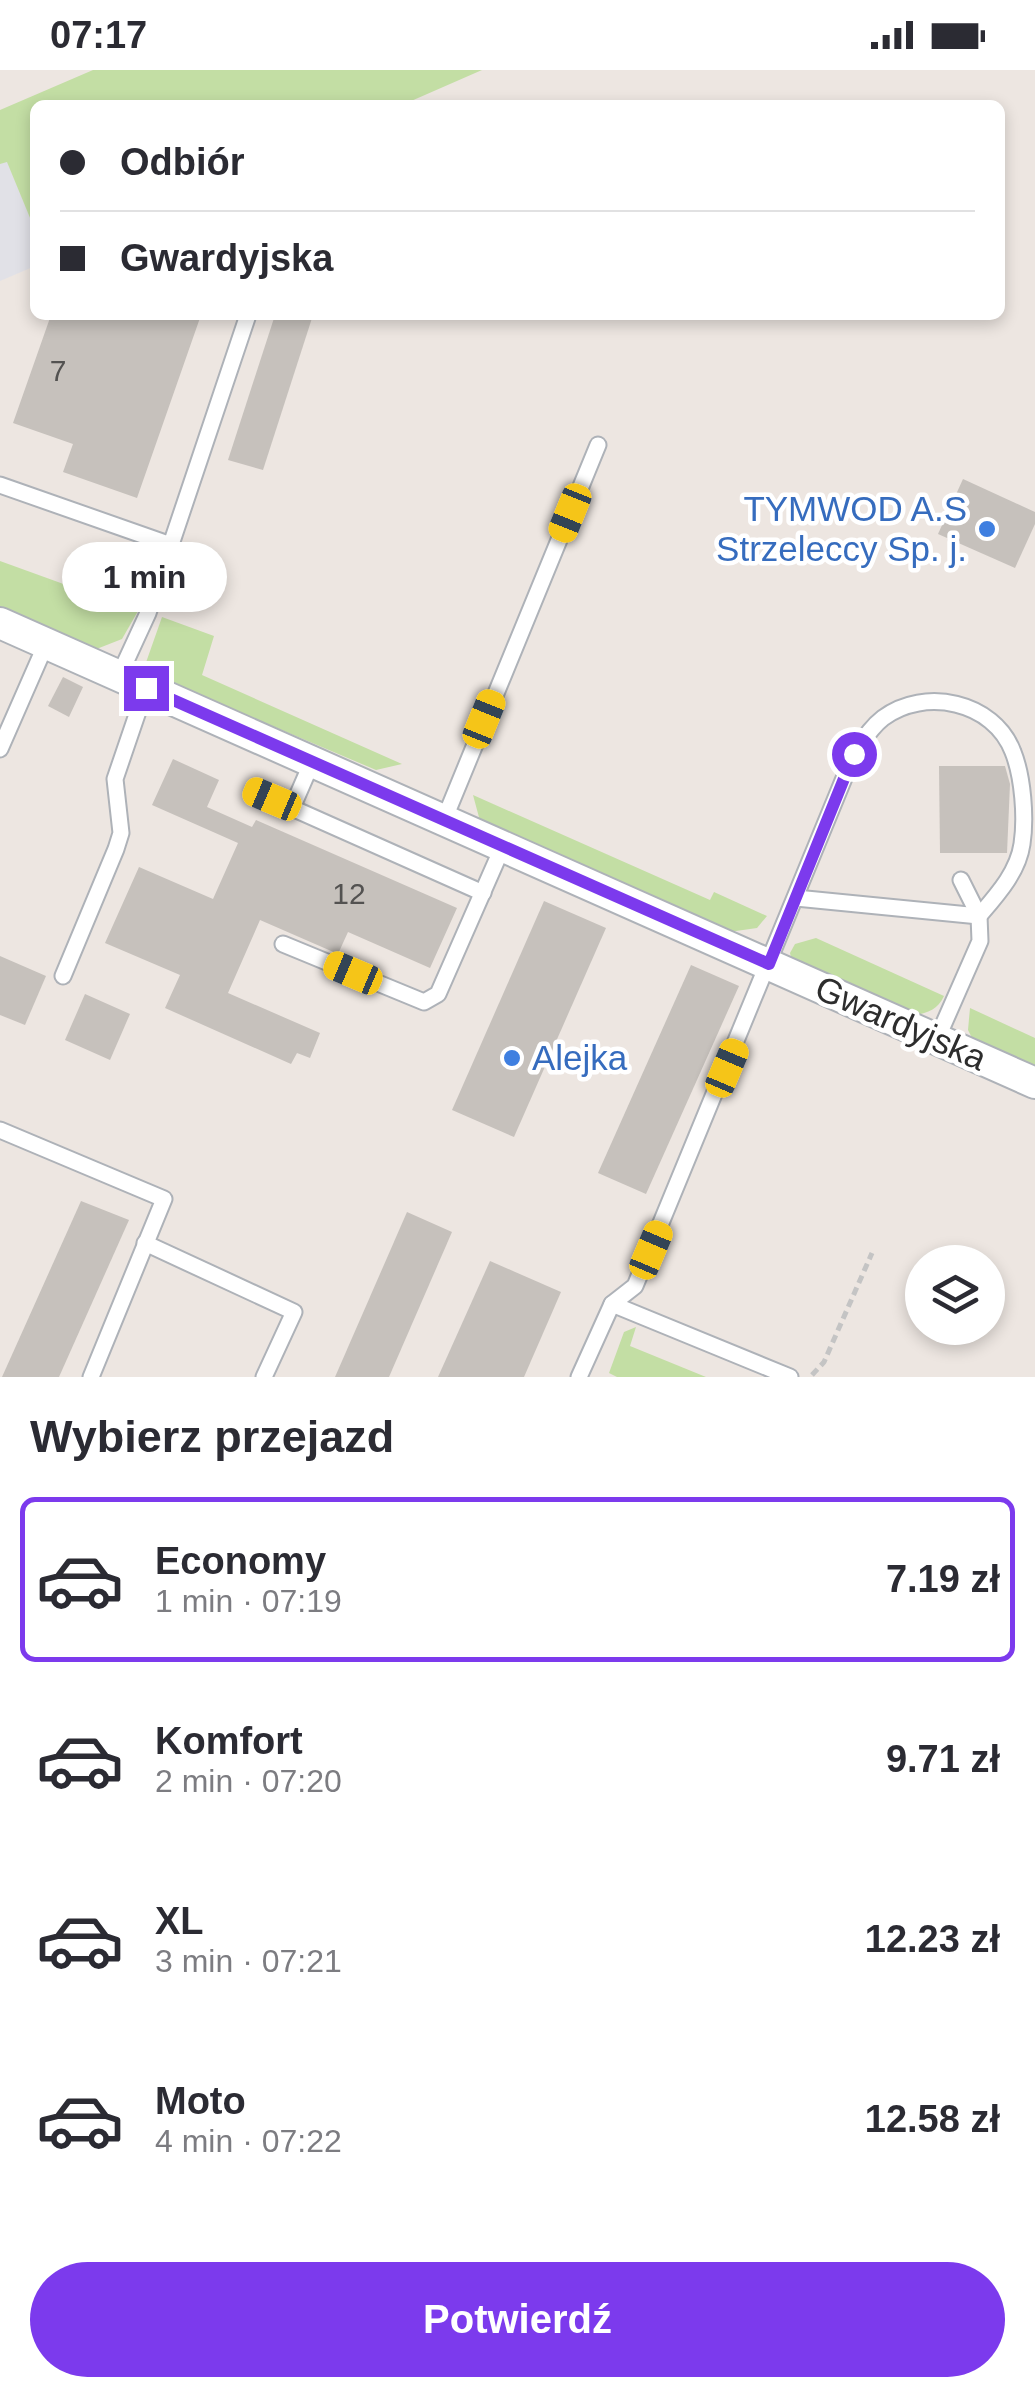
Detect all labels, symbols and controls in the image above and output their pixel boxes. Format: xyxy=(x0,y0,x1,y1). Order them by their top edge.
text: 07:17 xyxy=(50,14,147,56)
text: Odbiór xyxy=(120,141,245,183)
text: Gwardyjska xyxy=(120,237,333,279)
house number: 7 xyxy=(50,354,66,387)
car xyxy=(545,480,595,546)
place label: TYMWOD A.S Strzeleccy Sp. j. xyxy=(716,489,967,568)
marker: TYMWOD A.S Strzeleccy Sp. j. xyxy=(976,518,998,540)
callout: 1 min xyxy=(64,543,228,613)
text: 1 min xyxy=(103,559,186,595)
route end xyxy=(124,666,169,711)
car xyxy=(459,686,509,752)
route start xyxy=(832,732,877,777)
car xyxy=(239,773,305,825)
house number: 12 xyxy=(332,877,366,910)
car xyxy=(320,947,386,999)
street label: Gwardyjska xyxy=(810,968,993,1078)
car xyxy=(701,1035,753,1101)
place label: Alejka xyxy=(532,1038,628,1077)
marker: Alejka xyxy=(501,1047,523,1069)
car xyxy=(625,1217,677,1283)
map controls xyxy=(905,1245,1005,1345)
button: layers xyxy=(905,1245,1005,1345)
text: Wybierz przejazd xyxy=(30,1411,394,1462)
icon: car xyxy=(35,1535,125,1625)
text: Economy xyxy=(155,1540,326,1582)
text: 7.19 zł xyxy=(886,1558,1000,1600)
text: 1 min · 07:19 xyxy=(155,1583,342,1619)
icon: car xyxy=(35,1715,125,1805)
text: Komfort xyxy=(155,1720,303,1762)
text: 9.71 zł xyxy=(886,1738,1000,1780)
text: 2 min · 07:20 xyxy=(155,1763,342,1799)
icon: car xyxy=(35,1895,125,1985)
text: XL xyxy=(155,1900,204,1942)
text: 12.23 zł xyxy=(865,1918,1000,1960)
text: 3 min · 07:21 xyxy=(155,1943,342,1979)
icon: car xyxy=(35,2075,125,2165)
text: Moto xyxy=(155,2080,246,2122)
text: 12.58 zł xyxy=(865,2098,1000,2140)
text: 4 min · 07:22 xyxy=(155,2123,342,2159)
button: Potwierdź xyxy=(30,2262,1005,2377)

